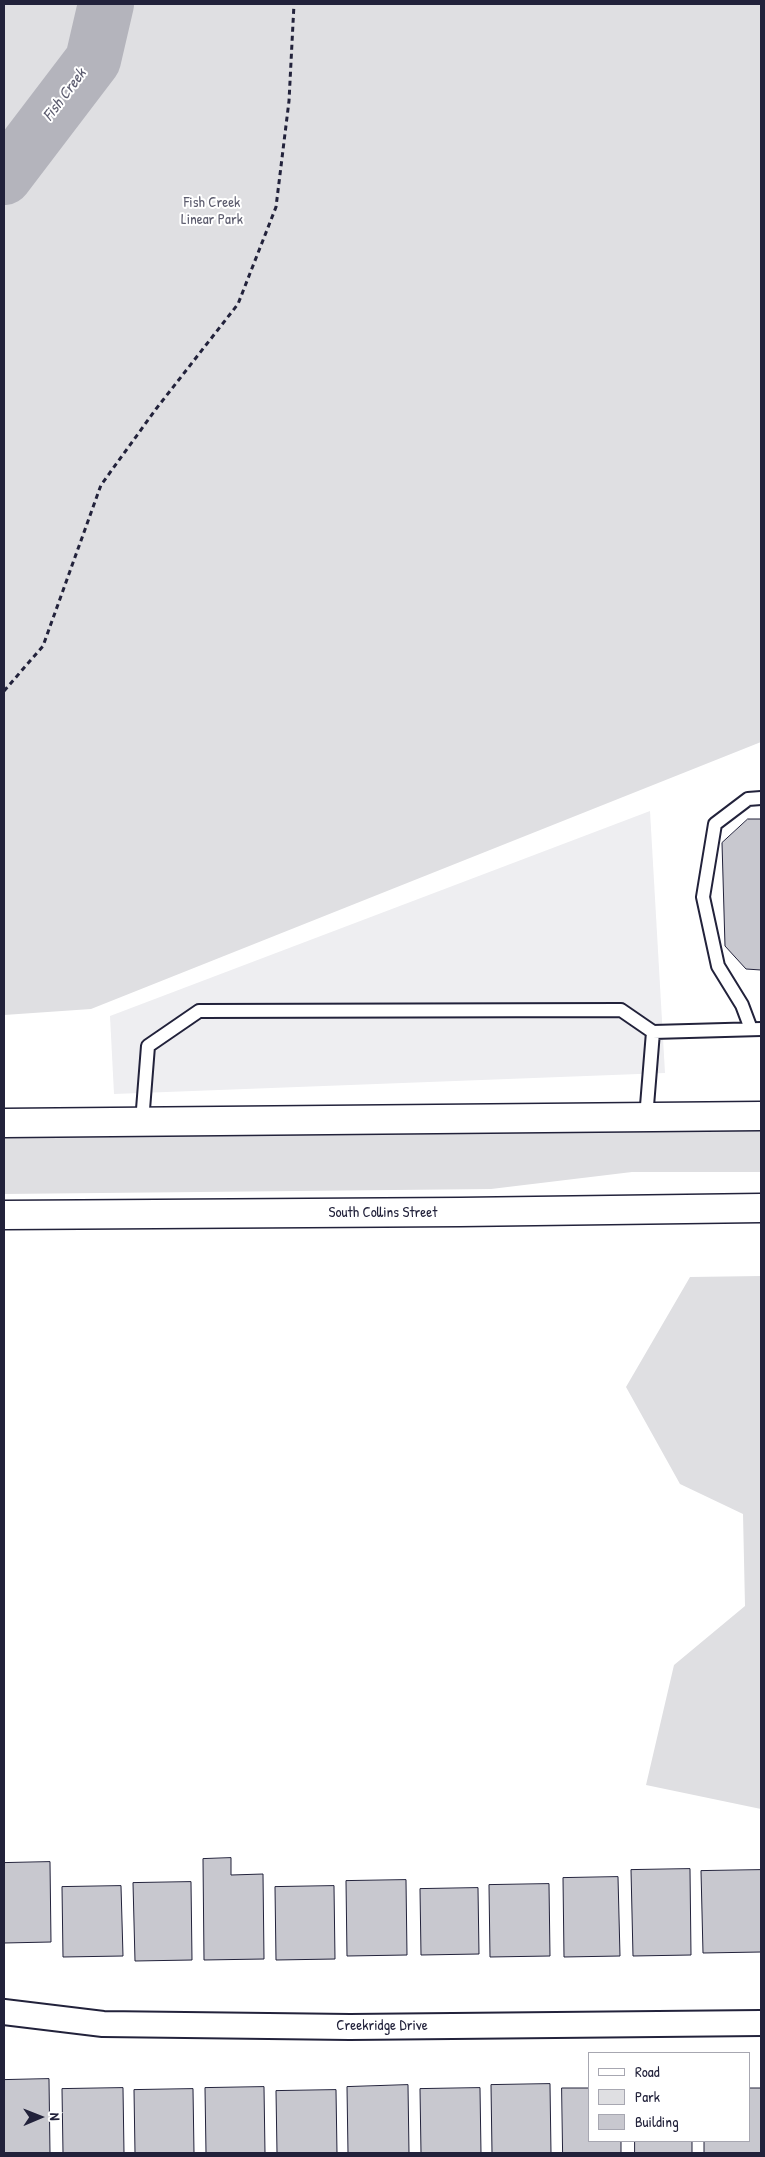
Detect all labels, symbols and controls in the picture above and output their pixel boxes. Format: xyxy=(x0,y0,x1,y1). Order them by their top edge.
water label: Fish Creek xyxy=(39,65,91,125)
park label: Fish Creek Linear Park xyxy=(181,194,243,229)
street label: South Collins Street xyxy=(329,1204,437,1222)
street label: Creekridge Drive xyxy=(336,2017,428,2035)
legend xyxy=(588,2052,750,2142)
text: Road xyxy=(635,2061,660,2082)
text: Park xyxy=(635,2086,660,2107)
north arrow xyxy=(15,2092,65,2142)
text: Building xyxy=(635,2111,679,2132)
text: N xyxy=(46,2113,65,2121)

